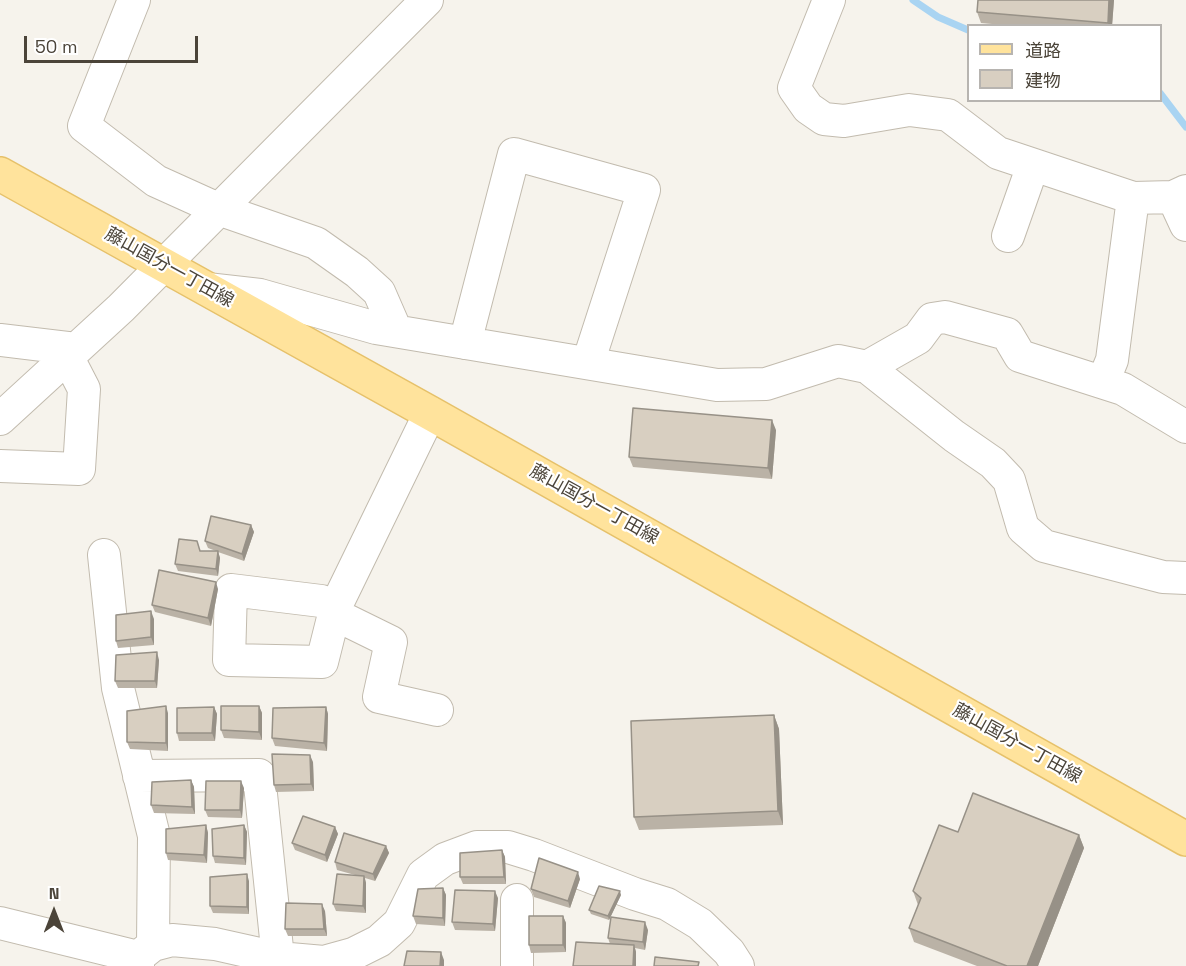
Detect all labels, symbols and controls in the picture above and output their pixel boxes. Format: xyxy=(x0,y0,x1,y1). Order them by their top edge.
scale bar xyxy=(27,24,201,62)
legend xyxy=(967,24,1162,102)
text: 50 m xyxy=(35,35,77,58)
text: 道路 xyxy=(1025,39,1061,62)
text: 建物 xyxy=(1025,69,1061,92)
street label: 藤山国分一丁田線 xyxy=(101,224,237,312)
street label: 藤山国分一丁田線 xyxy=(526,461,662,549)
street label: 藤山国分一丁田線 xyxy=(949,700,1085,788)
north arrow xyxy=(24,882,84,942)
text: N xyxy=(49,883,59,904)

